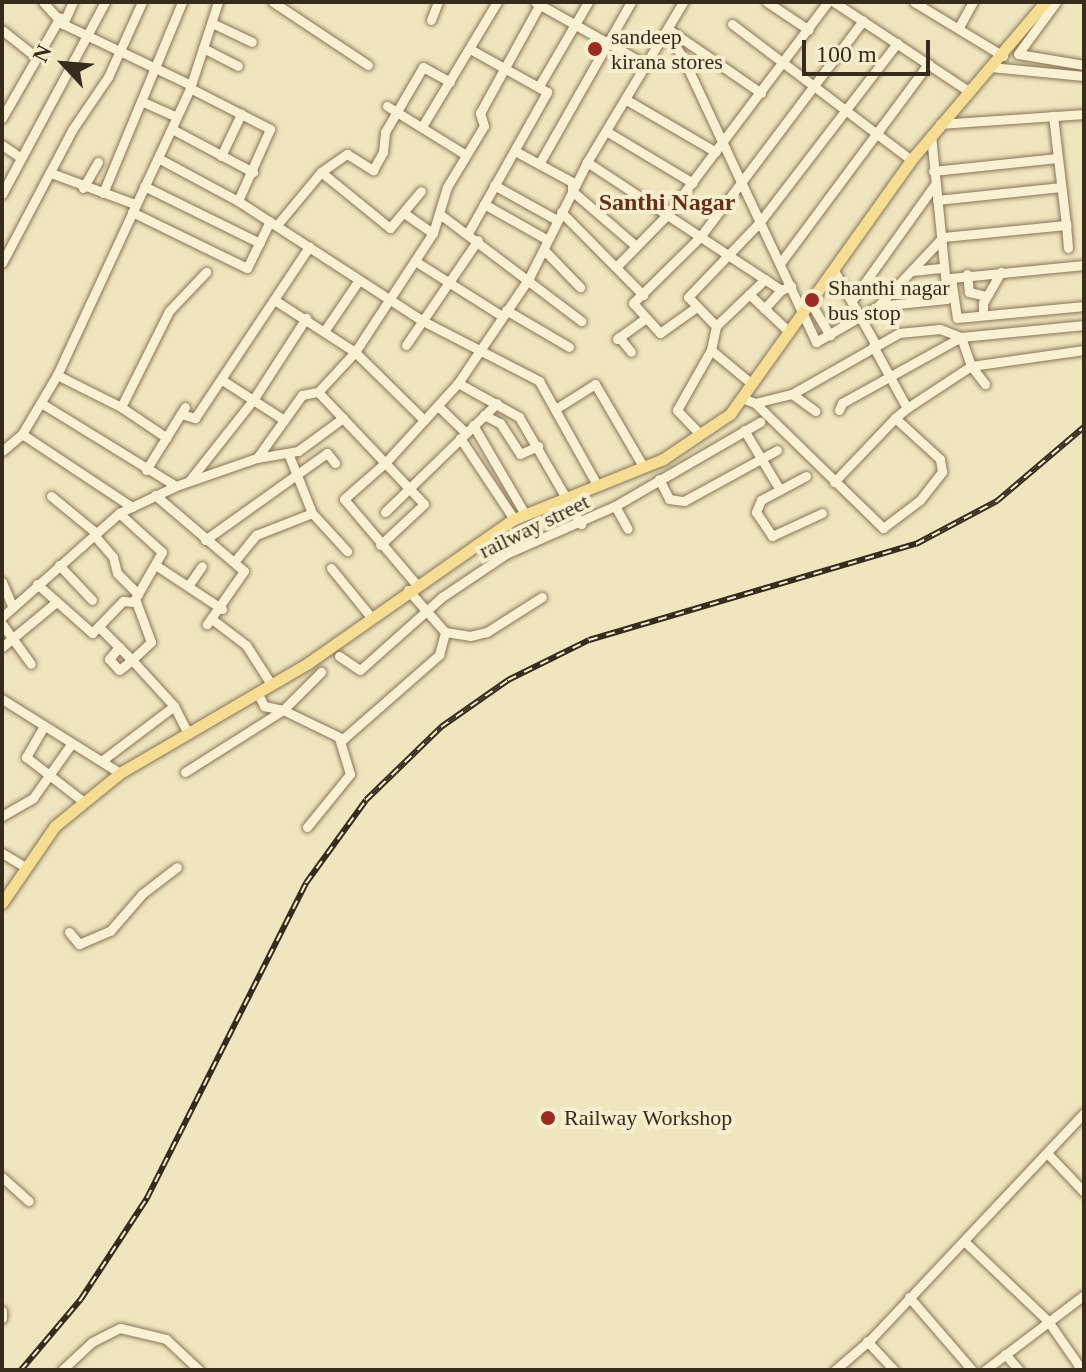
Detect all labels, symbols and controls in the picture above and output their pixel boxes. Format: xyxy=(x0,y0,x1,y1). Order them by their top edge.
place label: sandeep kirana stores xyxy=(611,23,723,74)
north arrow xyxy=(24,24,104,104)
scale bar xyxy=(806,24,934,74)
marker: sandeep kirana stores xyxy=(586,40,604,58)
text: N xyxy=(27,41,57,66)
text: 100 m xyxy=(816,41,877,67)
district label: Santhi Nagar xyxy=(599,189,735,217)
place label: Shanthi nagar bus stop xyxy=(828,274,950,326)
marker: Shanthi nagar bus stop xyxy=(803,291,821,309)
street label: railway street xyxy=(475,488,593,564)
place label: Railway Workshop xyxy=(564,1105,733,1131)
marker: Railway Workshop xyxy=(539,1109,557,1127)

